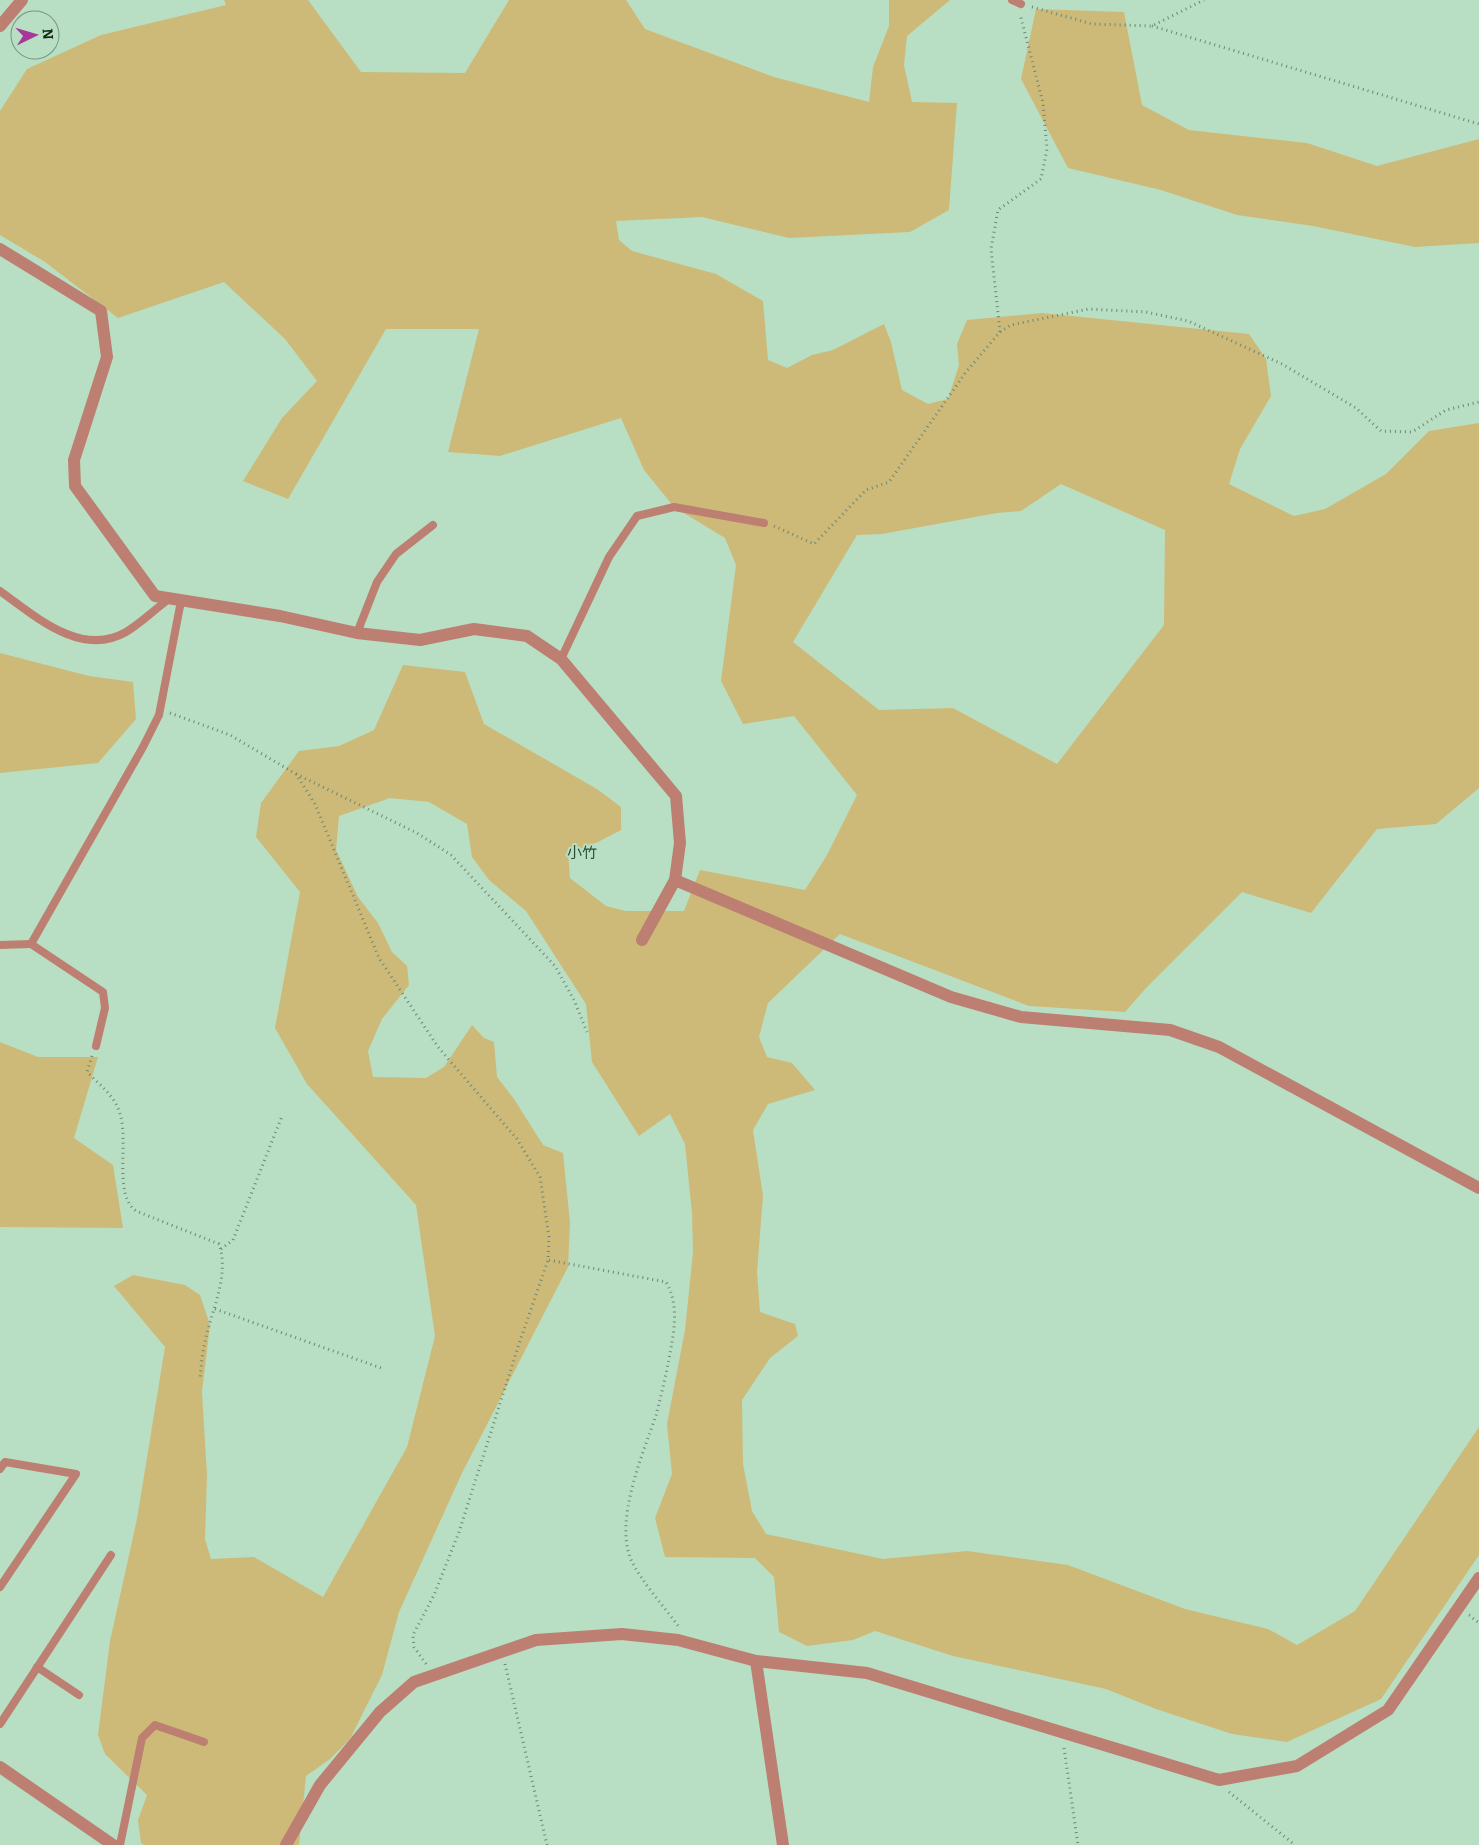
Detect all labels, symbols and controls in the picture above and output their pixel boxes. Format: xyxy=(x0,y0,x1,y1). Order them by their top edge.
north arrow xyxy=(10,10,60,60)
text: N xyxy=(39,28,56,40)
district label: 小竹 xyxy=(567,844,597,862)

